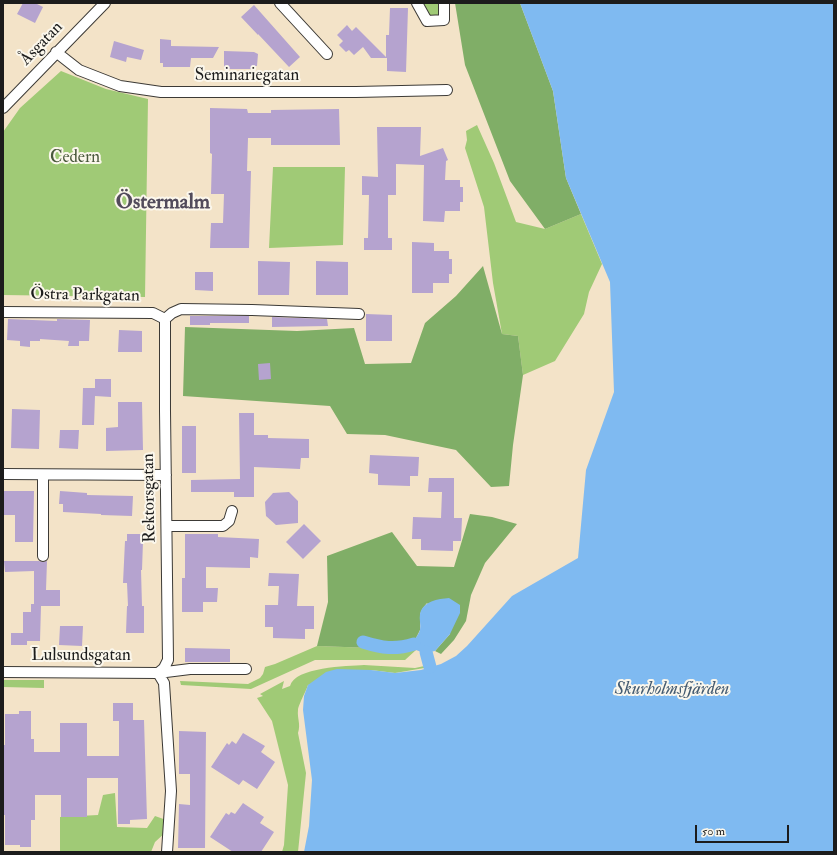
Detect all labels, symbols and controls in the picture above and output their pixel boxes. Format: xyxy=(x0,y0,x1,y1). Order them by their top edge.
street label: Åsgatan xyxy=(16,18,68,70)
street label: Seminariegatan xyxy=(195,66,299,86)
park label: Cedern xyxy=(50,148,100,168)
district label: Östermalm xyxy=(116,190,210,216)
street label: Östra Parkgatan xyxy=(30,285,140,307)
street label: Rektorsgatan xyxy=(139,453,161,543)
street label: Lulsundsgatan xyxy=(31,646,131,666)
water label: Skurholmsfjärden xyxy=(615,679,729,701)
scale bar xyxy=(697,817,791,843)
text: 50 m xyxy=(702,824,725,839)

